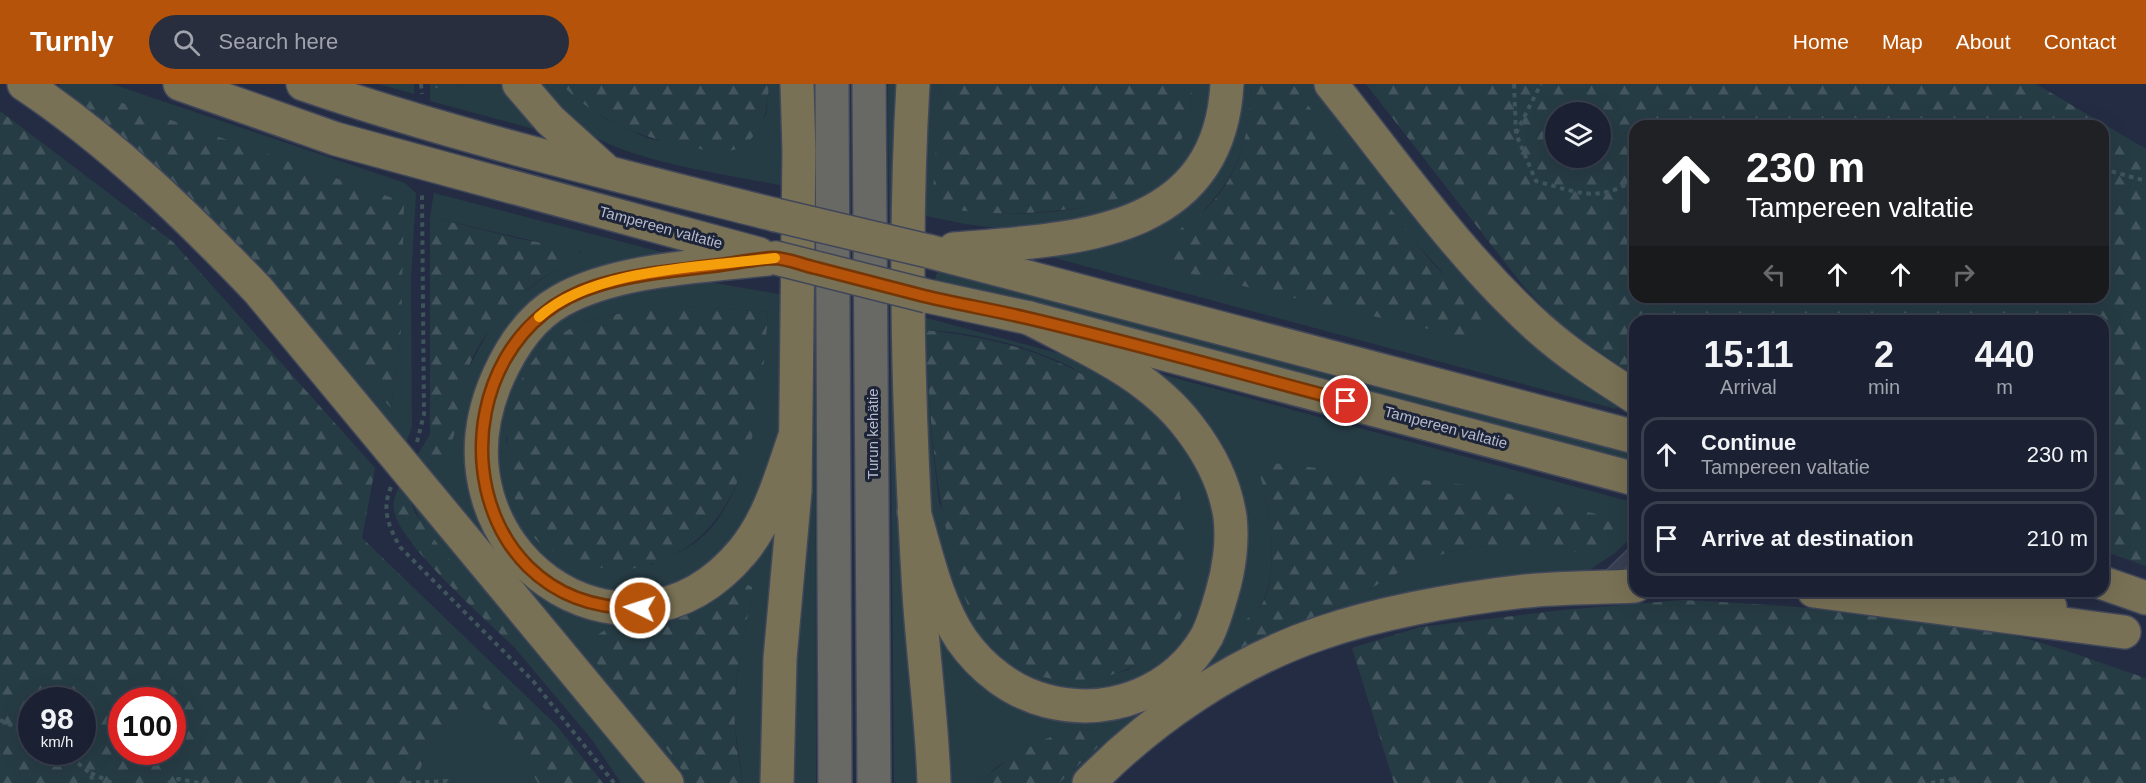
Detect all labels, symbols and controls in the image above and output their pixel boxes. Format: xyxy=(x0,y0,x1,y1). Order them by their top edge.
search box xyxy=(149,15,569,69)
text: Turnly xyxy=(30,26,113,57)
icon: search xyxy=(170,26,203,59)
text: Search here xyxy=(218,29,338,54)
text: Home xyxy=(1793,30,1849,53)
text: Map xyxy=(1882,30,1923,53)
text: About xyxy=(1956,30,2011,53)
text: Contact xyxy=(2044,30,2116,53)
map controls xyxy=(1545,102,1611,168)
button: layers xyxy=(1545,102,1611,168)
icon: ahead xyxy=(1647,144,1725,222)
text: 230 m xyxy=(1746,144,1865,191)
text: Tampereen valtatie xyxy=(1746,193,1974,223)
street label: Tampereen valtatie xyxy=(598,202,724,252)
icon: left xyxy=(1758,258,1791,291)
icon: ahead xyxy=(1821,258,1854,291)
icon: ahead xyxy=(1884,258,1917,291)
icon: right xyxy=(1947,258,1980,291)
text: 15:11 xyxy=(1703,334,1793,375)
text: 2 xyxy=(1874,334,1894,375)
text: 440 xyxy=(1975,334,2035,375)
pin xyxy=(1320,375,1371,426)
text: Arrival xyxy=(1720,376,1777,398)
text: min xyxy=(1868,376,1900,398)
text: m xyxy=(1996,376,2013,398)
icon: arrive xyxy=(1329,384,1362,417)
street label: Turun kehätie xyxy=(864,388,881,480)
street label: Tampereen valtatie xyxy=(1383,402,1509,452)
text: Continue xyxy=(1701,430,1796,455)
icon: ahead xyxy=(1650,438,1683,471)
text: 230 m xyxy=(2027,442,2088,467)
text: Tampereen valtatie xyxy=(1701,456,1870,478)
icon: arrive xyxy=(1650,522,1683,555)
text: Arrive at destination xyxy=(1701,526,1914,551)
text: 210 m xyxy=(2027,526,2088,551)
position arrow xyxy=(608,576,672,640)
speed limit sign: 100 xyxy=(108,687,186,765)
text: 98 xyxy=(40,702,74,735)
text: km/h xyxy=(41,733,73,750)

